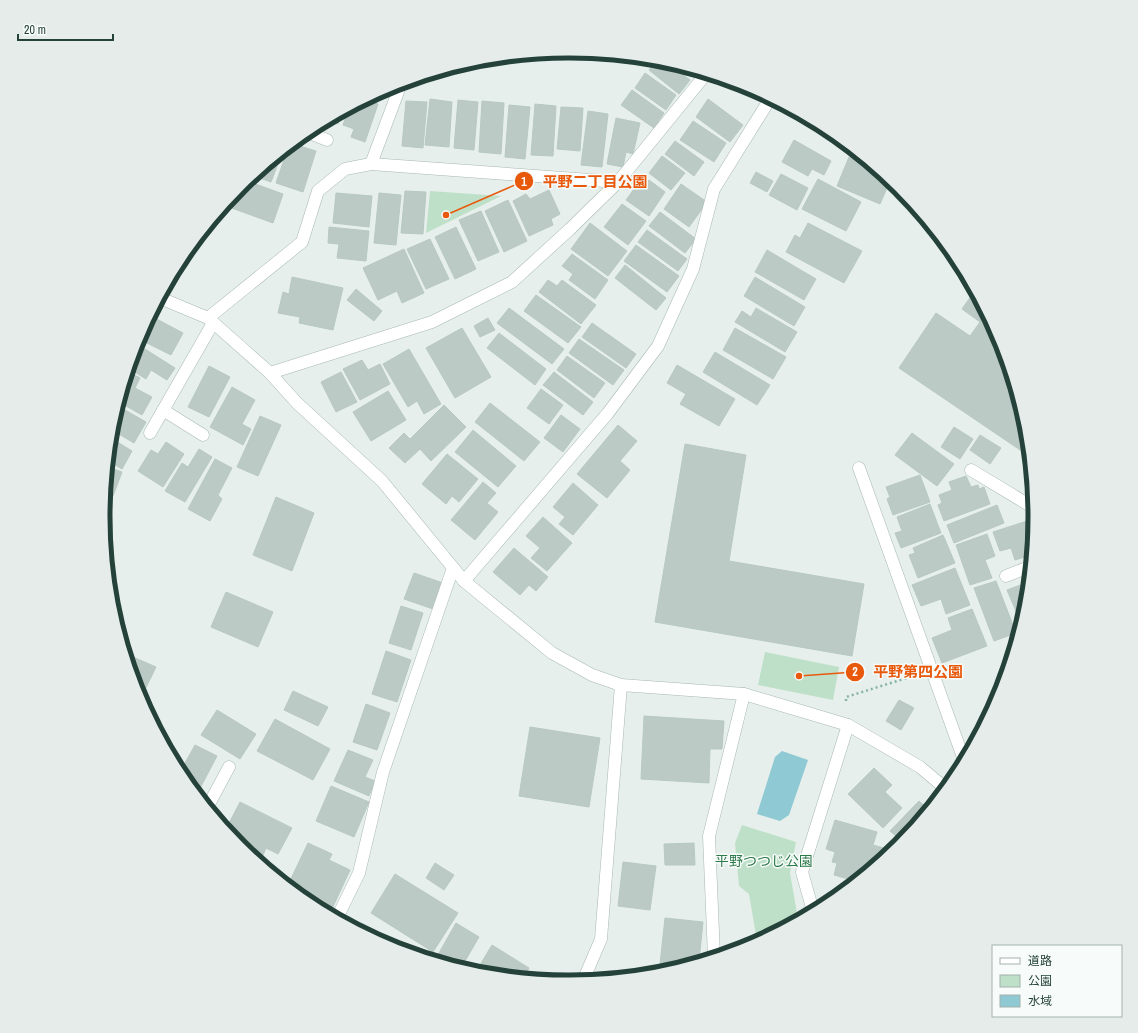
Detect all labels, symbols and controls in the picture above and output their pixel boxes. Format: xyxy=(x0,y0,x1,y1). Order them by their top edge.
scale bar xyxy=(18,16,113,42)
text: 20 m xyxy=(24,22,46,38)
callout: 平野二丁目公園 xyxy=(514,168,655,195)
text: 平野二丁目公園 xyxy=(542,171,648,192)
text: 1 xyxy=(521,174,527,190)
callout: 平野第四公園 xyxy=(845,658,971,685)
text: 平野第四公園 xyxy=(873,661,963,682)
text: 2 xyxy=(852,664,858,680)
park label: 平野つつじ公園 xyxy=(715,852,813,870)
legend xyxy=(992,945,1122,1017)
text: 道路 xyxy=(1028,953,1052,969)
text: 公園 xyxy=(1028,973,1052,989)
text: 水域 xyxy=(1028,993,1052,1009)

